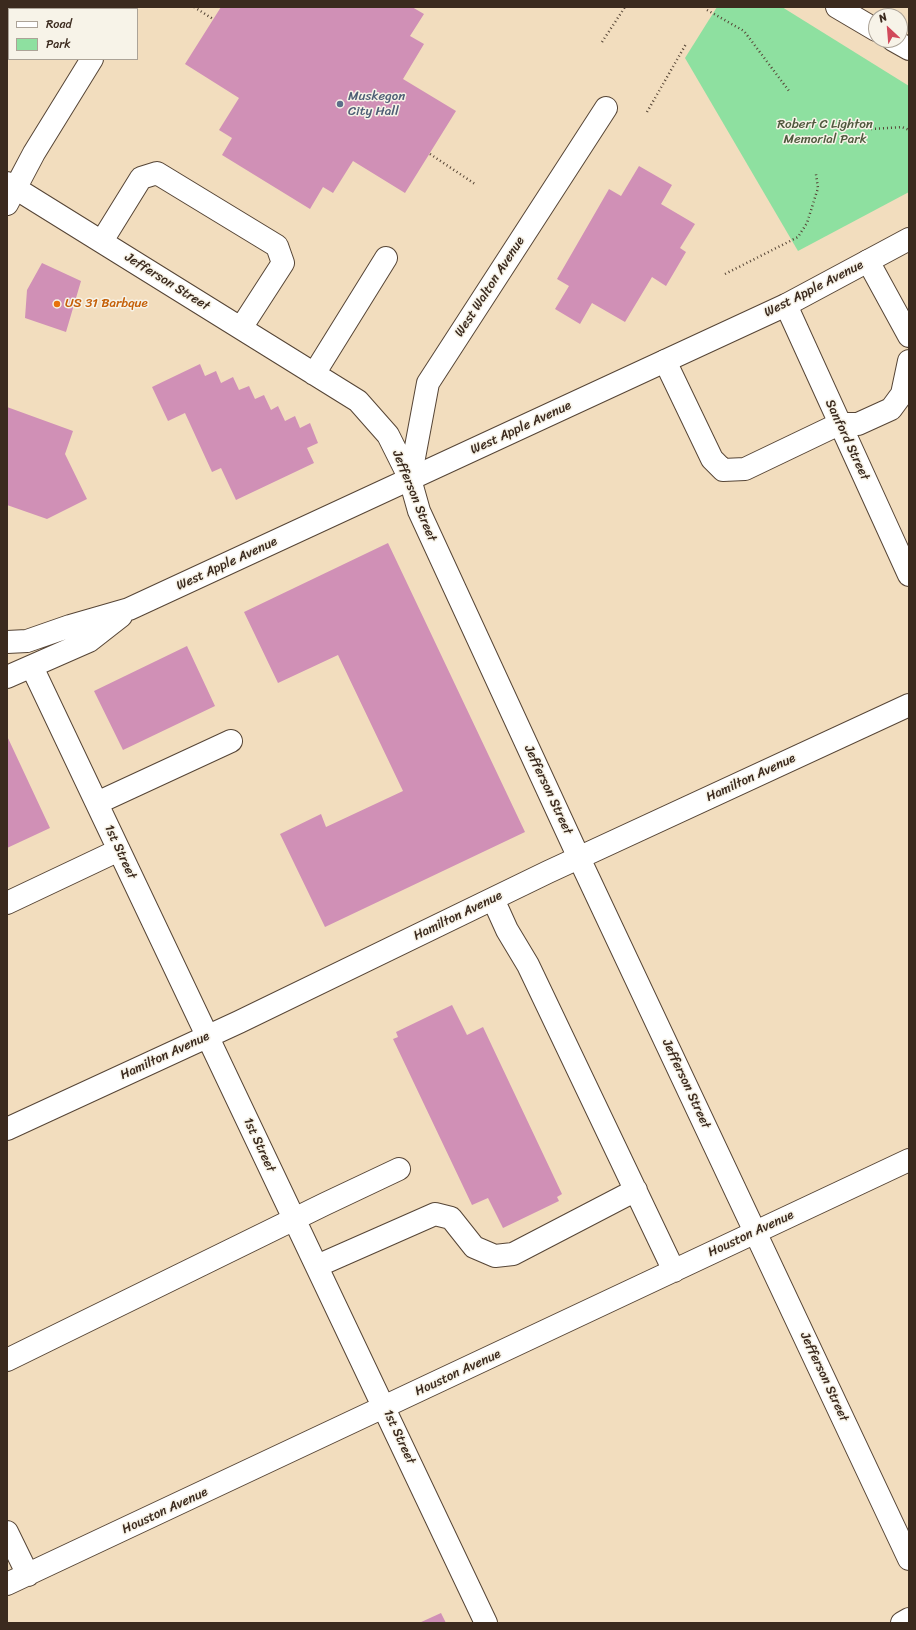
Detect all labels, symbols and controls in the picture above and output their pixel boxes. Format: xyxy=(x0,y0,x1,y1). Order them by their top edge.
text: N xyxy=(875,7,891,28)
legend xyxy=(8,8,138,60)
north arrow xyxy=(868,8,908,48)
text: Road xyxy=(46,13,72,35)
text: Park xyxy=(46,33,71,55)
place label: Muskegon City Hall xyxy=(348,89,405,120)
marker: Muskegon City Hall xyxy=(335,99,345,109)
park label: Robert C Lighton Memorial Park xyxy=(777,117,873,148)
street label: West Walton Avenue xyxy=(452,234,528,340)
street label: Jefferson Street xyxy=(122,250,212,314)
street label: West Apple Avenue xyxy=(762,257,866,321)
place label: US 31 Barbque xyxy=(65,296,148,312)
marker: US 31 Barbque xyxy=(52,299,62,309)
street label: Sanford Street xyxy=(821,397,873,483)
street label: West Apple Avenue xyxy=(468,398,574,458)
street label: Jefferson Street xyxy=(389,448,439,544)
street label: West Apple Avenue xyxy=(174,534,280,594)
street label: Jefferson Street xyxy=(520,743,576,837)
street label: Hamilton Avenue xyxy=(704,751,798,805)
street label: 1st Street xyxy=(101,822,139,882)
street label: Hamilton Avenue xyxy=(411,888,505,944)
street label: Hamilton Avenue xyxy=(118,1029,212,1083)
street label: Jefferson Street xyxy=(658,1037,714,1131)
street label: 1st Street xyxy=(240,1115,278,1175)
street label: Houston Avenue xyxy=(706,1207,796,1261)
street label: Jefferson Street xyxy=(796,1330,852,1424)
street label: Houston Avenue xyxy=(413,1346,503,1400)
street label: 1st Street xyxy=(380,1407,418,1467)
street label: Houston Avenue xyxy=(120,1484,210,1538)

